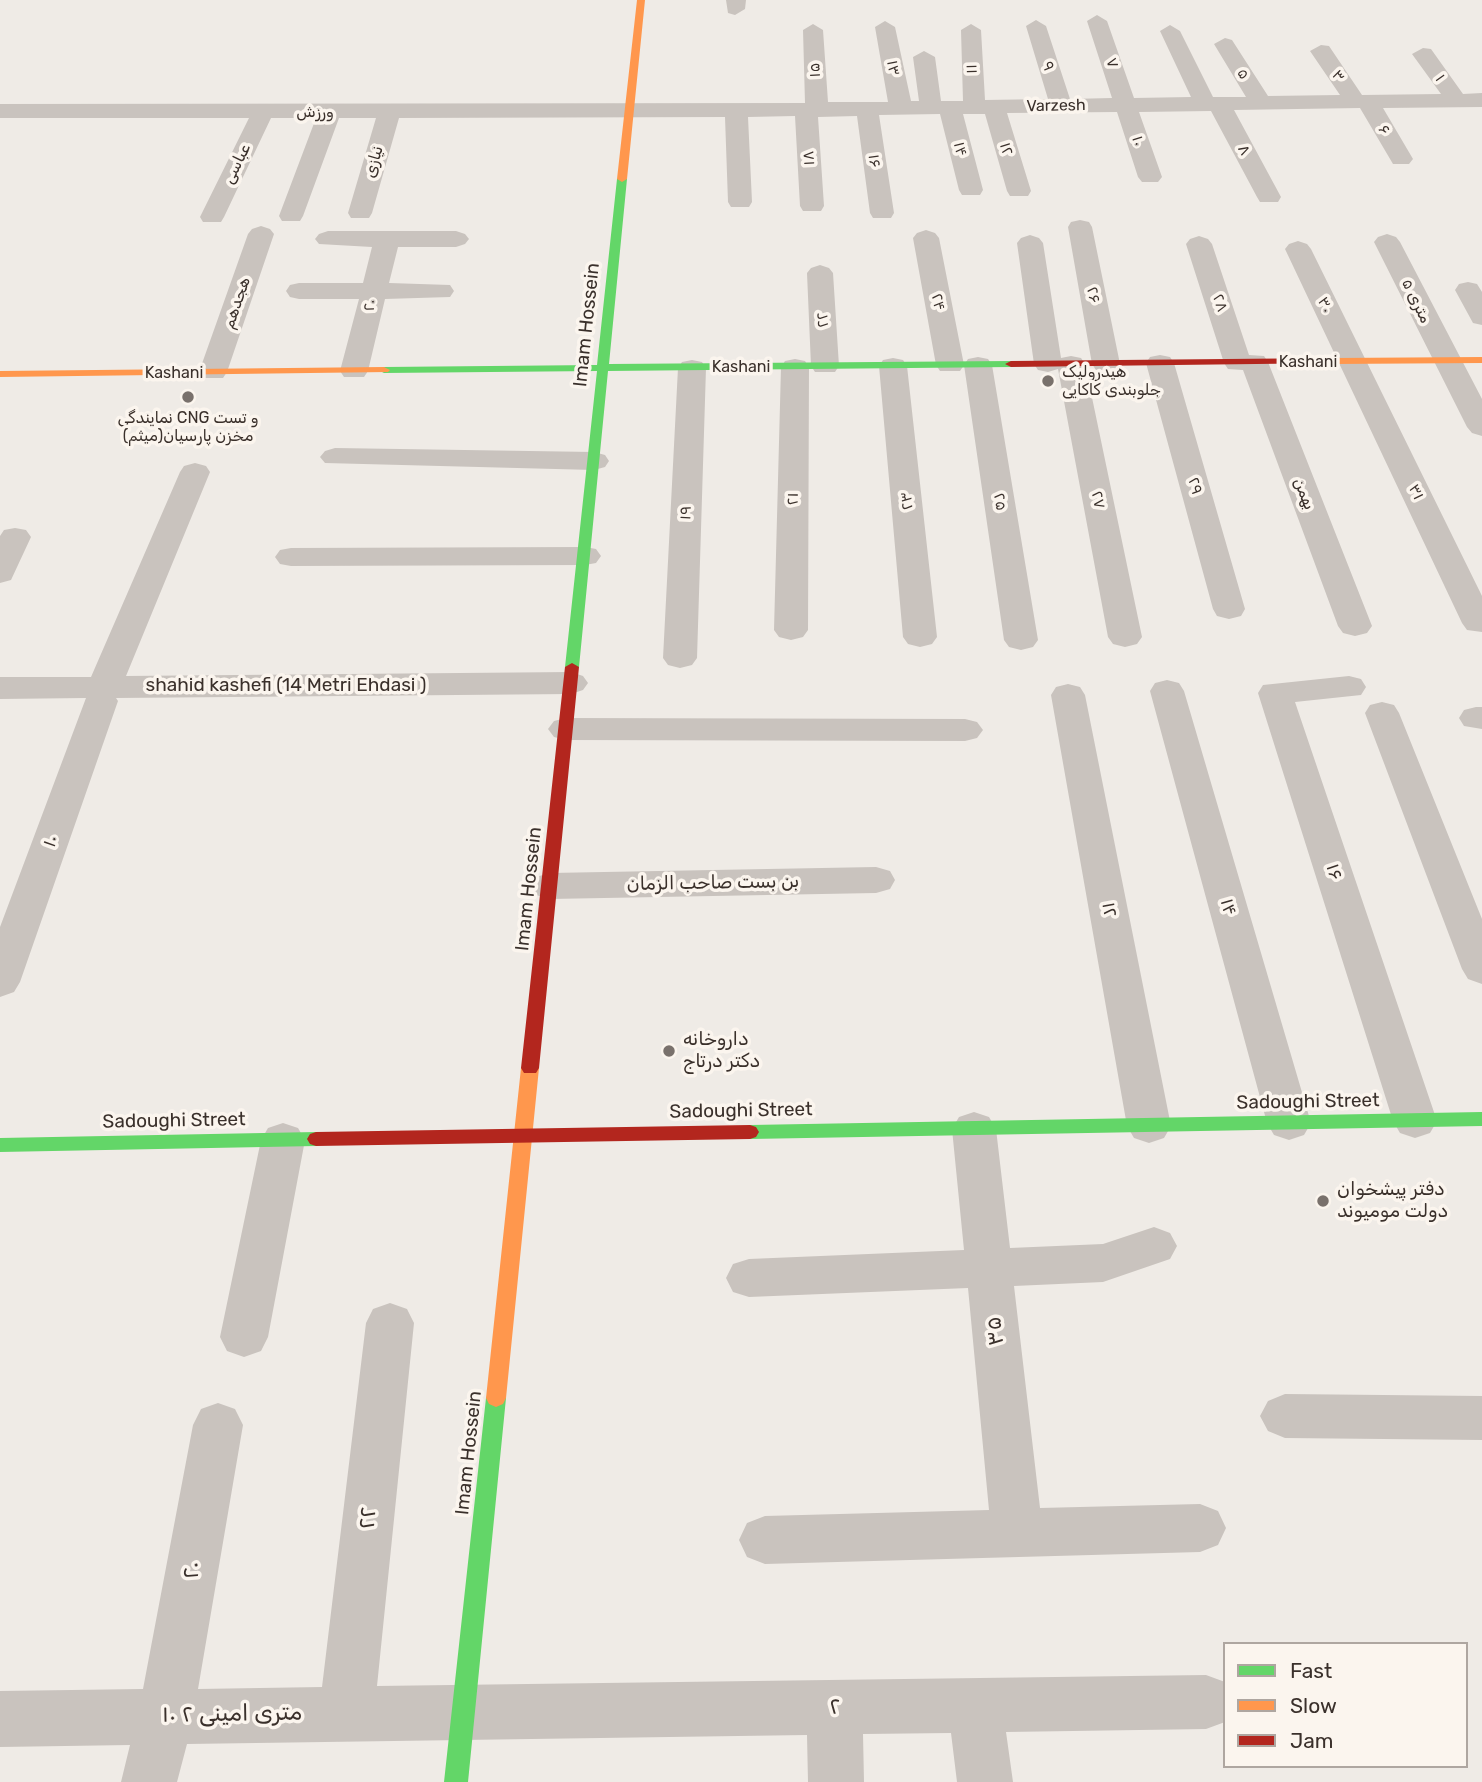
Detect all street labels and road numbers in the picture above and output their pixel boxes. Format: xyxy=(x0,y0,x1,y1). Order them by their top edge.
street label: ۷ xyxy=(1101,55,1123,71)
street label: ۱۳ xyxy=(882,59,904,77)
street label: ۹ xyxy=(1037,59,1059,73)
street label: ۱۵ xyxy=(805,62,825,78)
street label: ۱۱ xyxy=(962,64,982,74)
street label: ۵ xyxy=(1232,65,1254,83)
street label: ۳ xyxy=(1327,66,1349,86)
street label: ۱ xyxy=(1431,70,1449,86)
street label: Varzesh xyxy=(1026,96,1086,116)
street label: ورزش xyxy=(296,102,334,122)
street label: ۶ xyxy=(1374,121,1394,139)
street label: ۱۰ xyxy=(1127,133,1149,149)
street label: ۱۴ xyxy=(949,140,971,158)
street label: ۱۲ xyxy=(995,140,1017,158)
street label: عباسی xyxy=(219,141,255,187)
street label: ۸ xyxy=(1233,141,1255,159)
street label: نیازی xyxy=(360,144,388,180)
street label: ۱۸ xyxy=(799,150,819,166)
street label: ۱۶ xyxy=(864,153,884,169)
street label: Imam Hossein xyxy=(569,262,605,388)
street label: هجدهم xyxy=(219,275,255,331)
street label: ۵ متری xyxy=(1397,275,1435,327)
street label: ۲۶ xyxy=(1082,285,1104,305)
street label: ۲۸ xyxy=(1208,291,1232,315)
street label: ۲۴ xyxy=(927,292,949,312)
street label: ۳۰ xyxy=(1313,294,1337,316)
street label: ۲۰ xyxy=(359,296,381,314)
street label: ۲۲ xyxy=(813,312,833,328)
street label: Kashani xyxy=(1279,352,1337,372)
street label: Kashani xyxy=(712,357,770,377)
street label: Kashani xyxy=(145,363,203,383)
street label: ۲۹ xyxy=(1183,475,1207,497)
street label: بهمن xyxy=(1289,475,1319,513)
street label: ۳۱ xyxy=(1404,481,1428,503)
street label: ۲۷ xyxy=(1087,489,1109,511)
street label: ۲۳ xyxy=(896,491,918,511)
street label: ۲۱ xyxy=(783,492,803,506)
street label: ۲۵ xyxy=(989,492,1011,512)
street label: ۱۹ xyxy=(676,506,696,520)
street label: shahid kashefi (14 Metri Ehdasi ) xyxy=(145,675,427,697)
street label: Imam Hossein xyxy=(511,826,547,952)
street label: ۱۰ xyxy=(38,832,64,850)
street label: ۱۶ xyxy=(1321,861,1347,883)
street label: بن بست صاحب الزمان xyxy=(626,870,800,896)
street label: ۱۴ xyxy=(1215,896,1241,918)
street label: ۱۲ xyxy=(1096,900,1122,920)
street label: Sadoughi Street xyxy=(1236,1089,1380,1115)
street label: Sadoughi Street xyxy=(669,1098,813,1124)
street label: Sadoughi Street xyxy=(102,1108,246,1134)
street label: ۳۵ xyxy=(980,1315,1010,1347)
street label: Imam Hossein xyxy=(451,1390,487,1516)
street label: ۲۲ xyxy=(353,1505,383,1531)
street label: ۲۰ xyxy=(177,1558,207,1582)
street label: ۲ xyxy=(829,1693,841,1721)
street label: ۱۰ متری امینی ۲ xyxy=(162,1699,302,1729)

